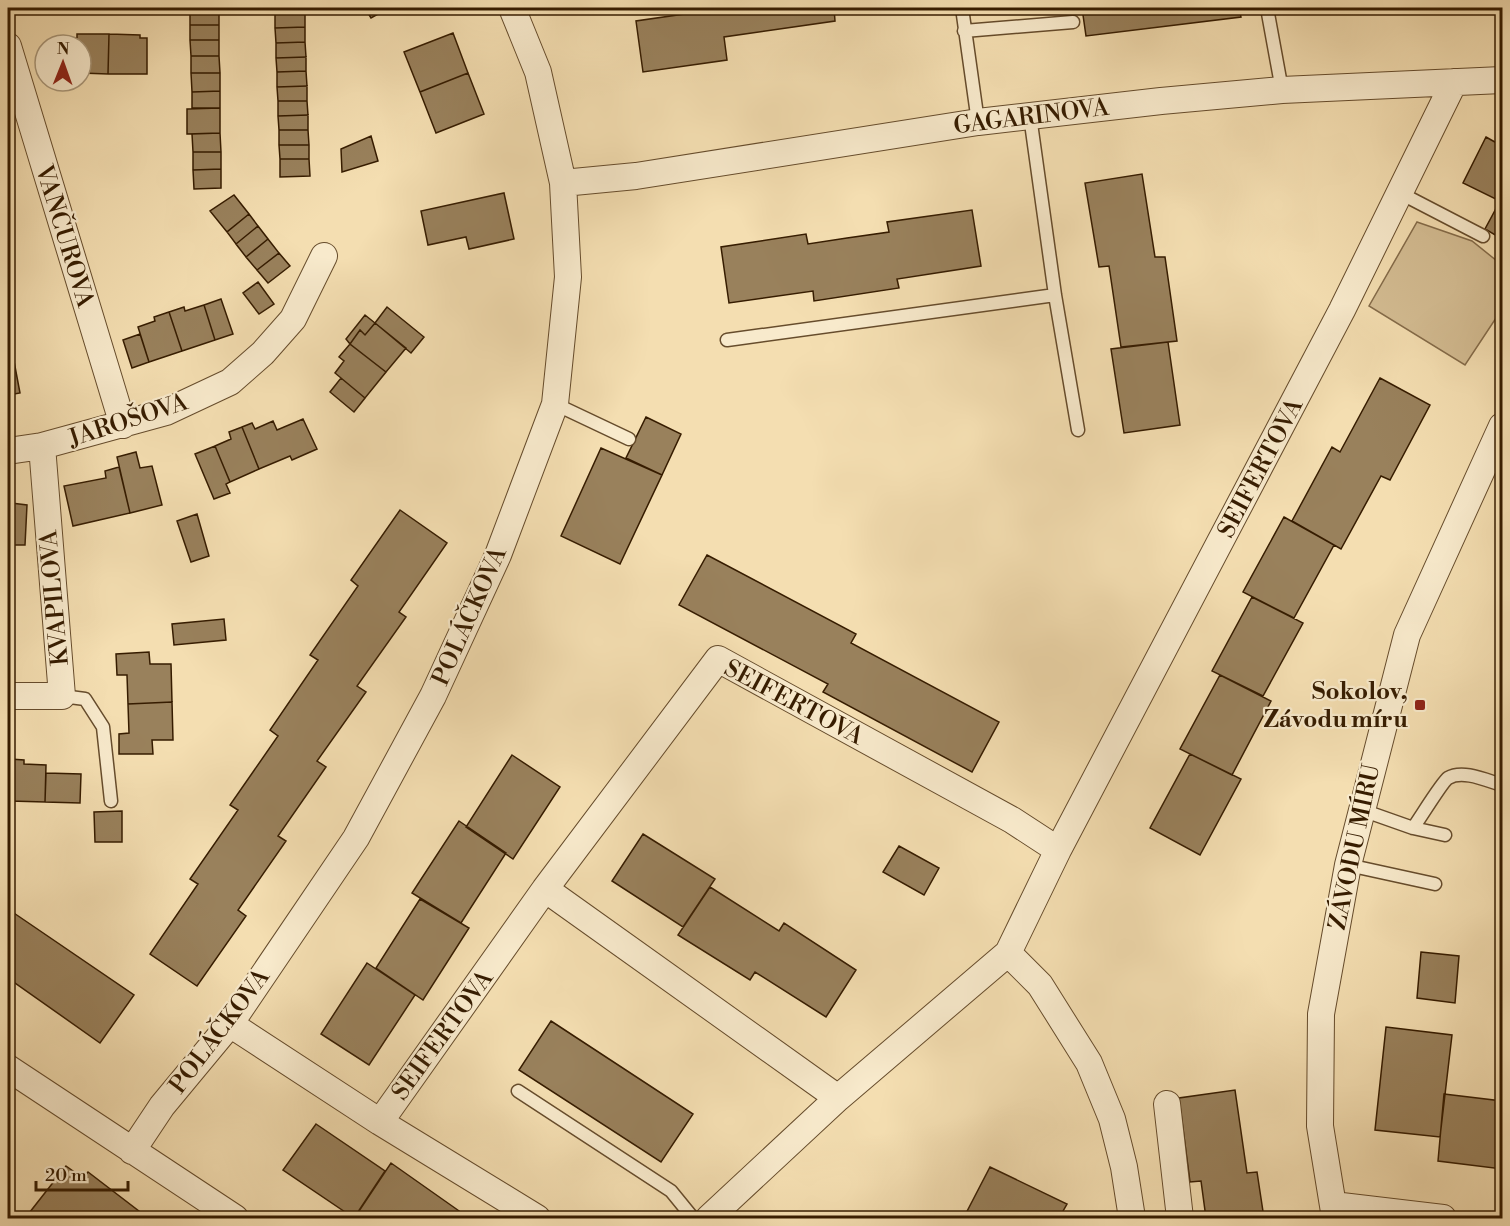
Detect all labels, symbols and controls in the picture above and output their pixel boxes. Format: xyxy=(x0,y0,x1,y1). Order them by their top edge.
north arrow xyxy=(33,33,93,93)
text: N xyxy=(57,39,70,59)
street label: GAGARINOVA xyxy=(952,93,1111,141)
street label: VANČUROVA xyxy=(28,160,102,311)
street label: JAROŠOVA xyxy=(63,386,192,455)
street label: SEIFERTOVA xyxy=(1212,393,1310,543)
street label: KVAPILOVA xyxy=(34,528,76,667)
street label: POLÁČKOVA xyxy=(424,541,514,690)
street label: SEIFERTOVA xyxy=(719,654,869,752)
place label: Sokolov, Závodu míru xyxy=(1264,677,1408,735)
marker: Sokolov, Závodu míru xyxy=(1413,698,1427,712)
street label: ZÁVODU MÍRU xyxy=(1322,761,1387,933)
street label: POLÁČKOVA xyxy=(162,962,277,1100)
street label: SEIFERTOVA xyxy=(386,964,500,1106)
scale bar xyxy=(36,1154,128,1192)
text: 20 m xyxy=(45,1164,87,1187)

